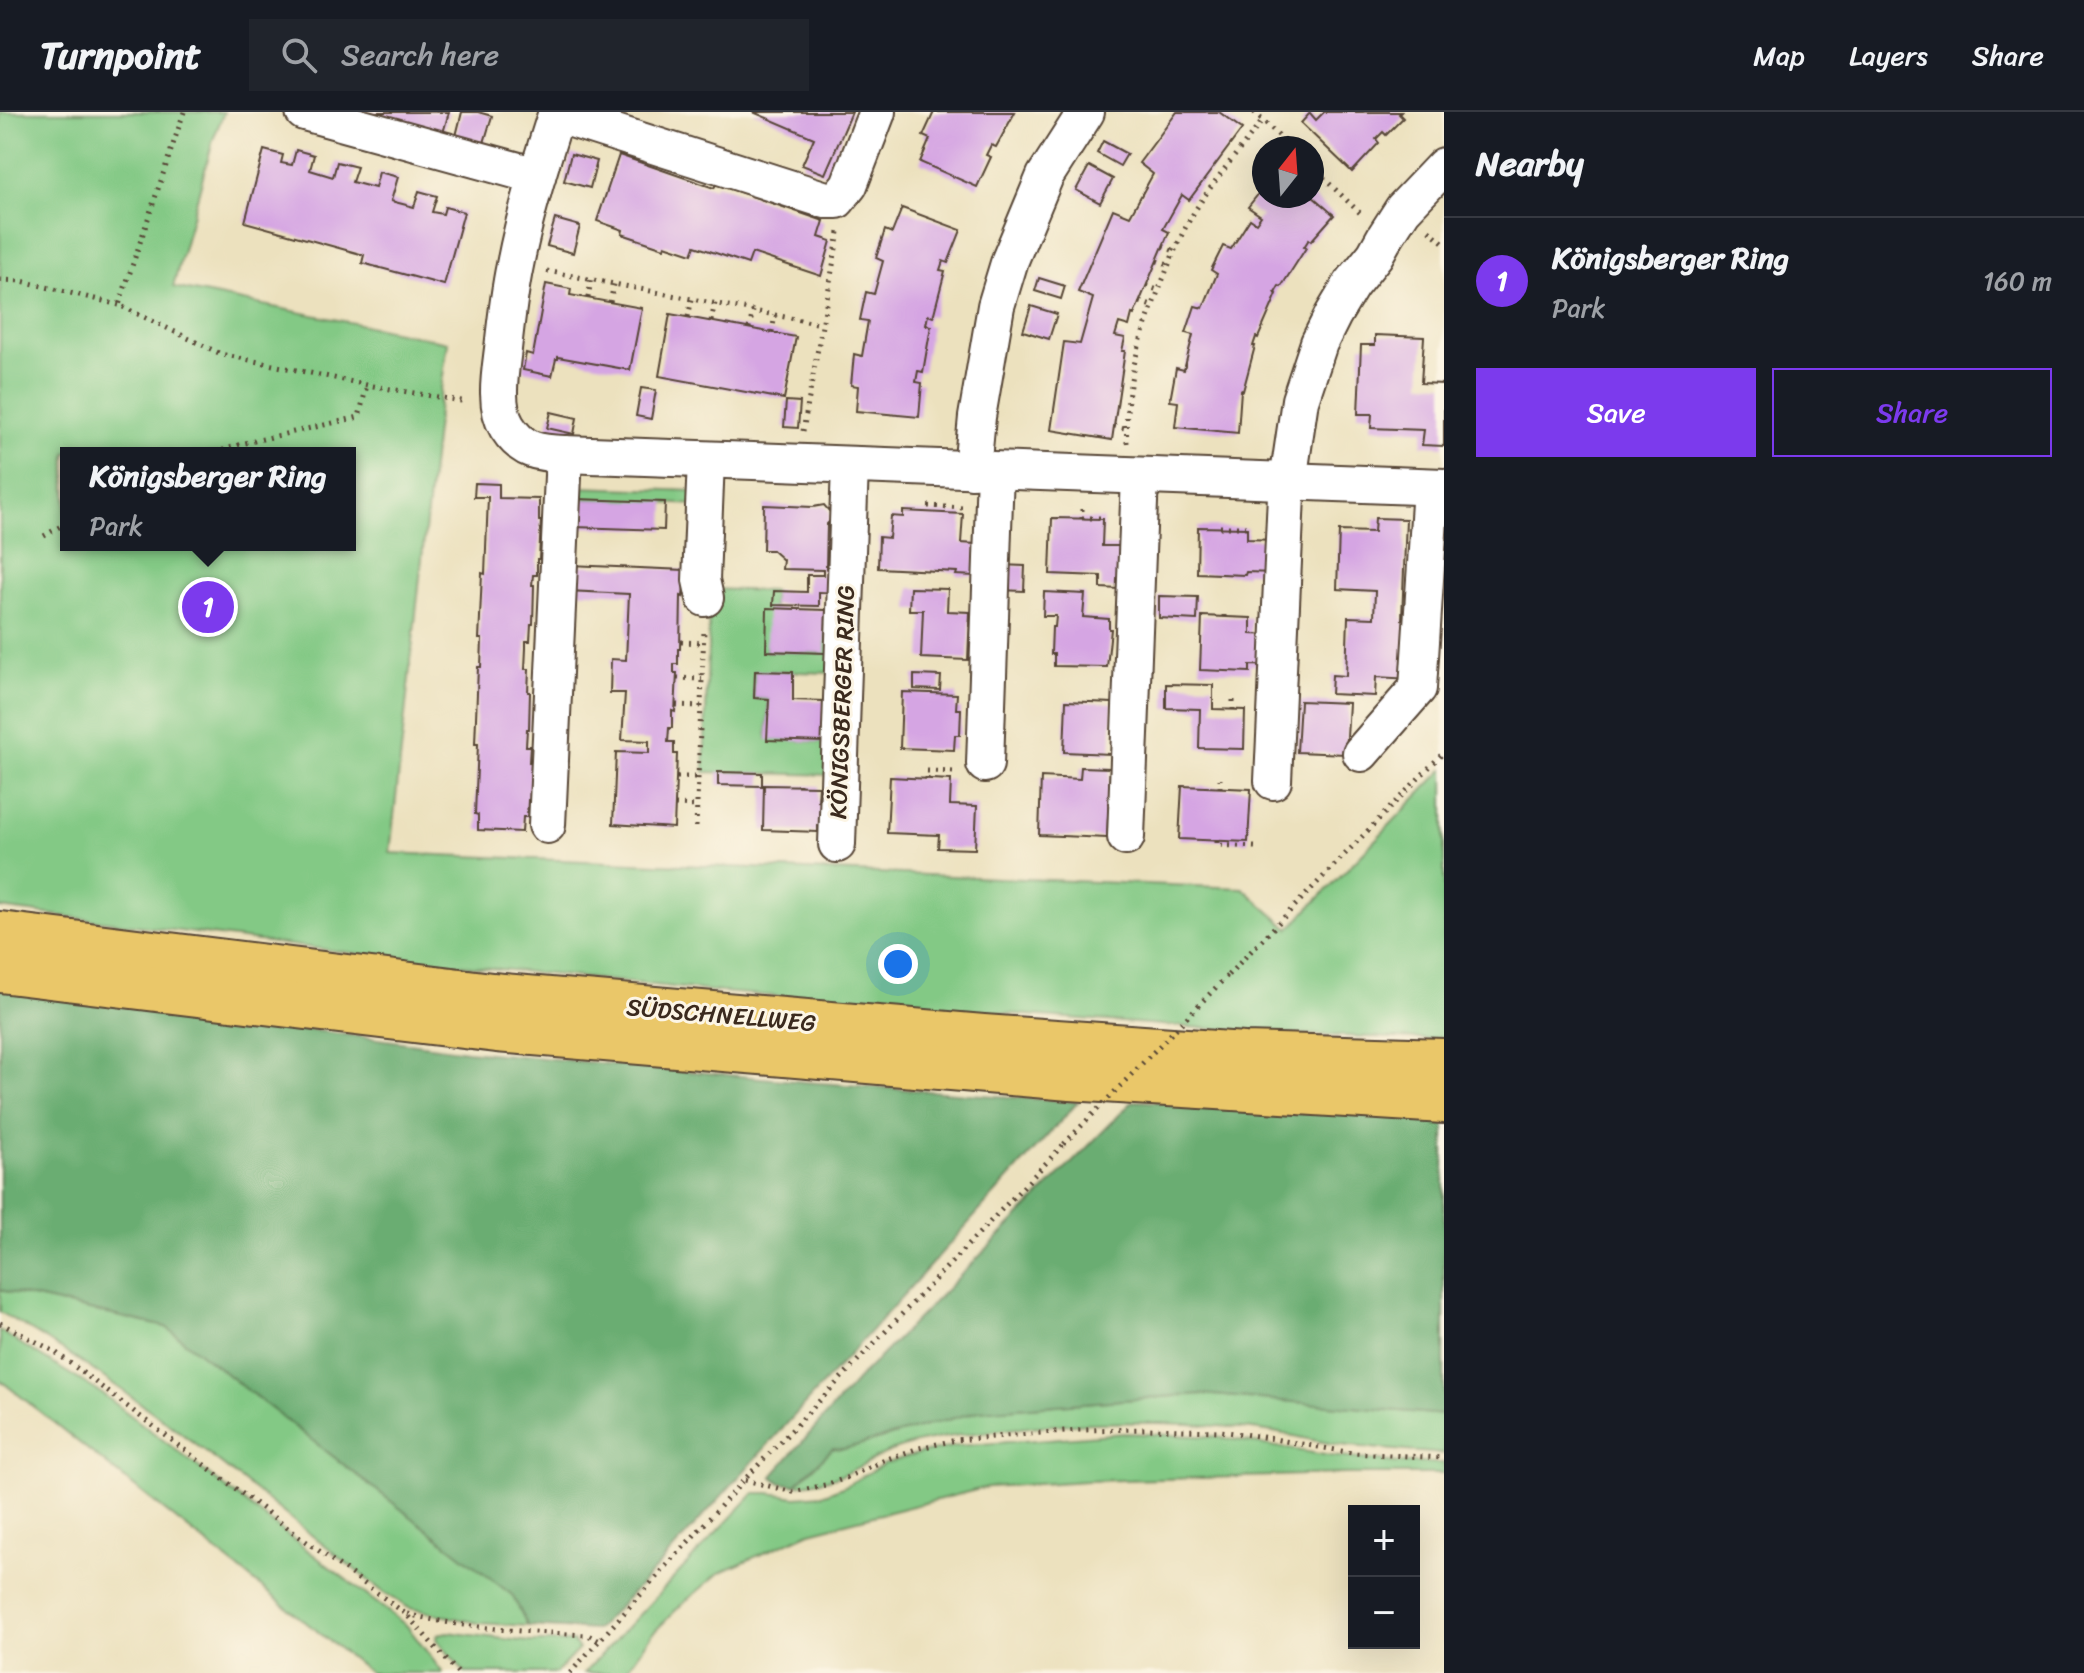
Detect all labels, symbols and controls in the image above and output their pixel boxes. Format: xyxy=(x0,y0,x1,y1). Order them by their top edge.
search box xyxy=(249,19,809,91)
text: Turnpoint xyxy=(40,22,201,89)
text: Search here xyxy=(341,28,499,82)
text: Map xyxy=(1753,31,1805,80)
text: Layers xyxy=(1849,31,1928,80)
text: Share xyxy=(1972,31,2044,80)
icon: search xyxy=(277,33,321,77)
text: Nearby xyxy=(1476,134,1584,194)
north arrow xyxy=(1252,136,1324,208)
text: Königsberger Ring xyxy=(1552,231,1789,285)
text: 1 xyxy=(1496,258,1508,304)
text: 160 m xyxy=(1983,258,2052,304)
text: Park xyxy=(1552,285,1605,331)
button: Save xyxy=(1476,368,1756,457)
button: Share xyxy=(1772,368,2052,457)
popup xyxy=(60,447,356,551)
text: Königsberger Ring xyxy=(89,449,327,503)
text: Park xyxy=(89,503,143,549)
pin: 1 xyxy=(182,577,234,637)
street label: KÖNIGSBERGER RING xyxy=(817,584,867,820)
your location xyxy=(878,944,918,984)
street label: SÜDSCHNELLWEG xyxy=(625,986,817,1044)
map controls xyxy=(1348,1505,1420,1649)
button: + xyxy=(1348,1505,1420,1577)
button: − xyxy=(1348,1577,1420,1649)

